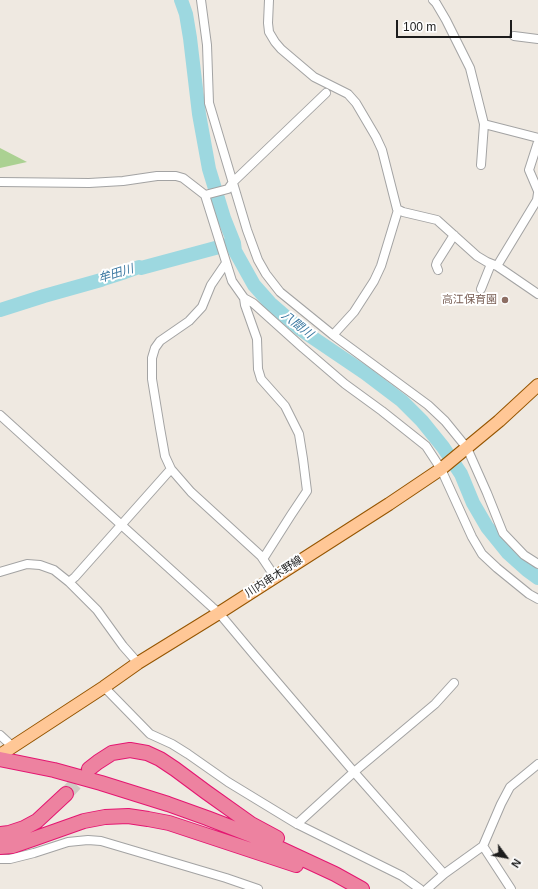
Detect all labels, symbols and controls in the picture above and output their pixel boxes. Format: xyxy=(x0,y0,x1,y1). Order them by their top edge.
scale bar xyxy=(398,12,514,38)
text: 100 m xyxy=(403,20,436,34)
water label: 牟田川 xyxy=(97,262,135,286)
place label: 高江保育園 xyxy=(442,293,497,307)
marker: 高江保育園 xyxy=(500,295,510,305)
water label: 八間川 xyxy=(278,308,316,342)
street label: 川内串木野線 xyxy=(243,553,305,601)
north arrow xyxy=(486,837,526,877)
text: N xyxy=(509,857,523,870)

